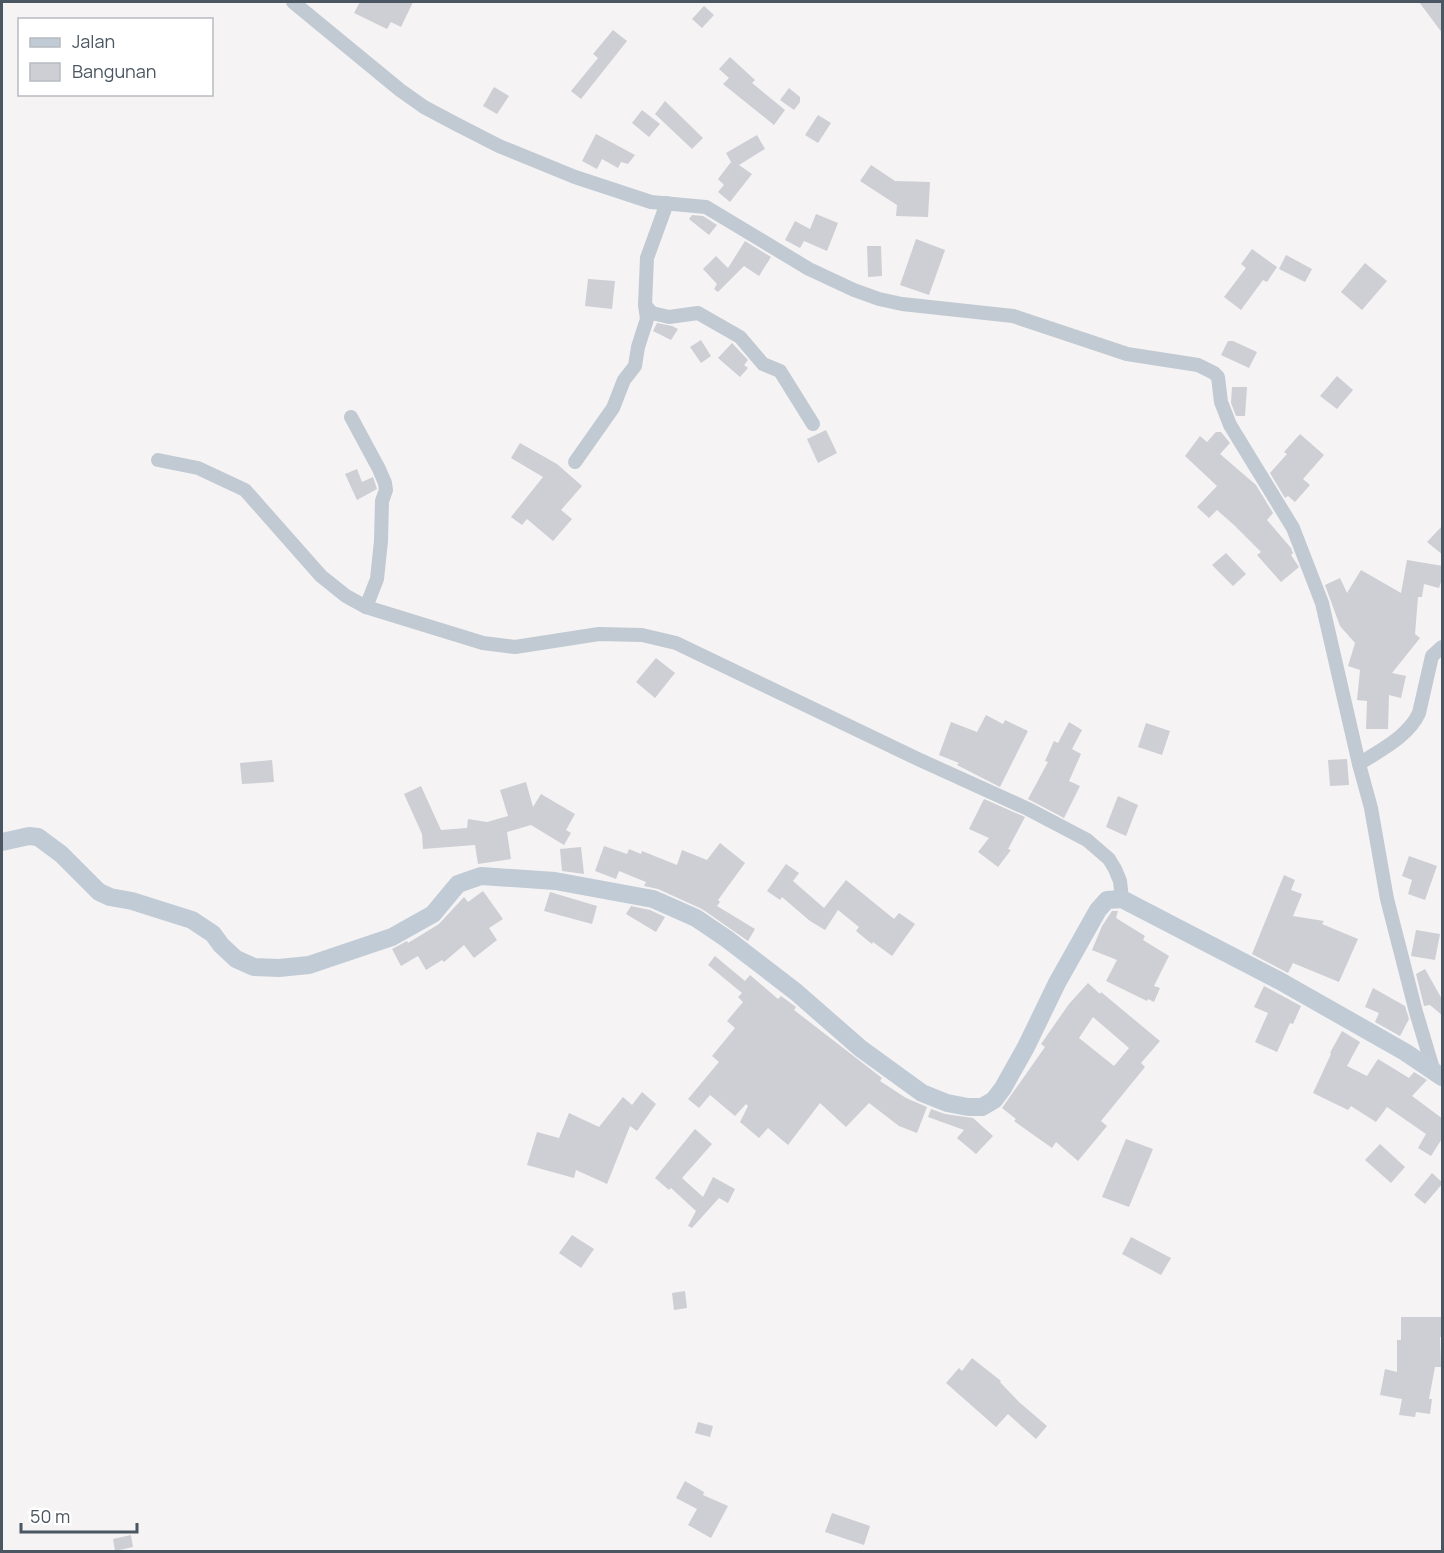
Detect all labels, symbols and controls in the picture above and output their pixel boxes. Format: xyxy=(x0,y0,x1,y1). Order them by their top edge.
legend xyxy=(18,18,213,96)
text: Jalan xyxy=(72,29,115,53)
text: Bangunan xyxy=(72,59,156,83)
scale bar xyxy=(21,1496,136,1534)
text: 50 m xyxy=(30,1504,70,1528)

